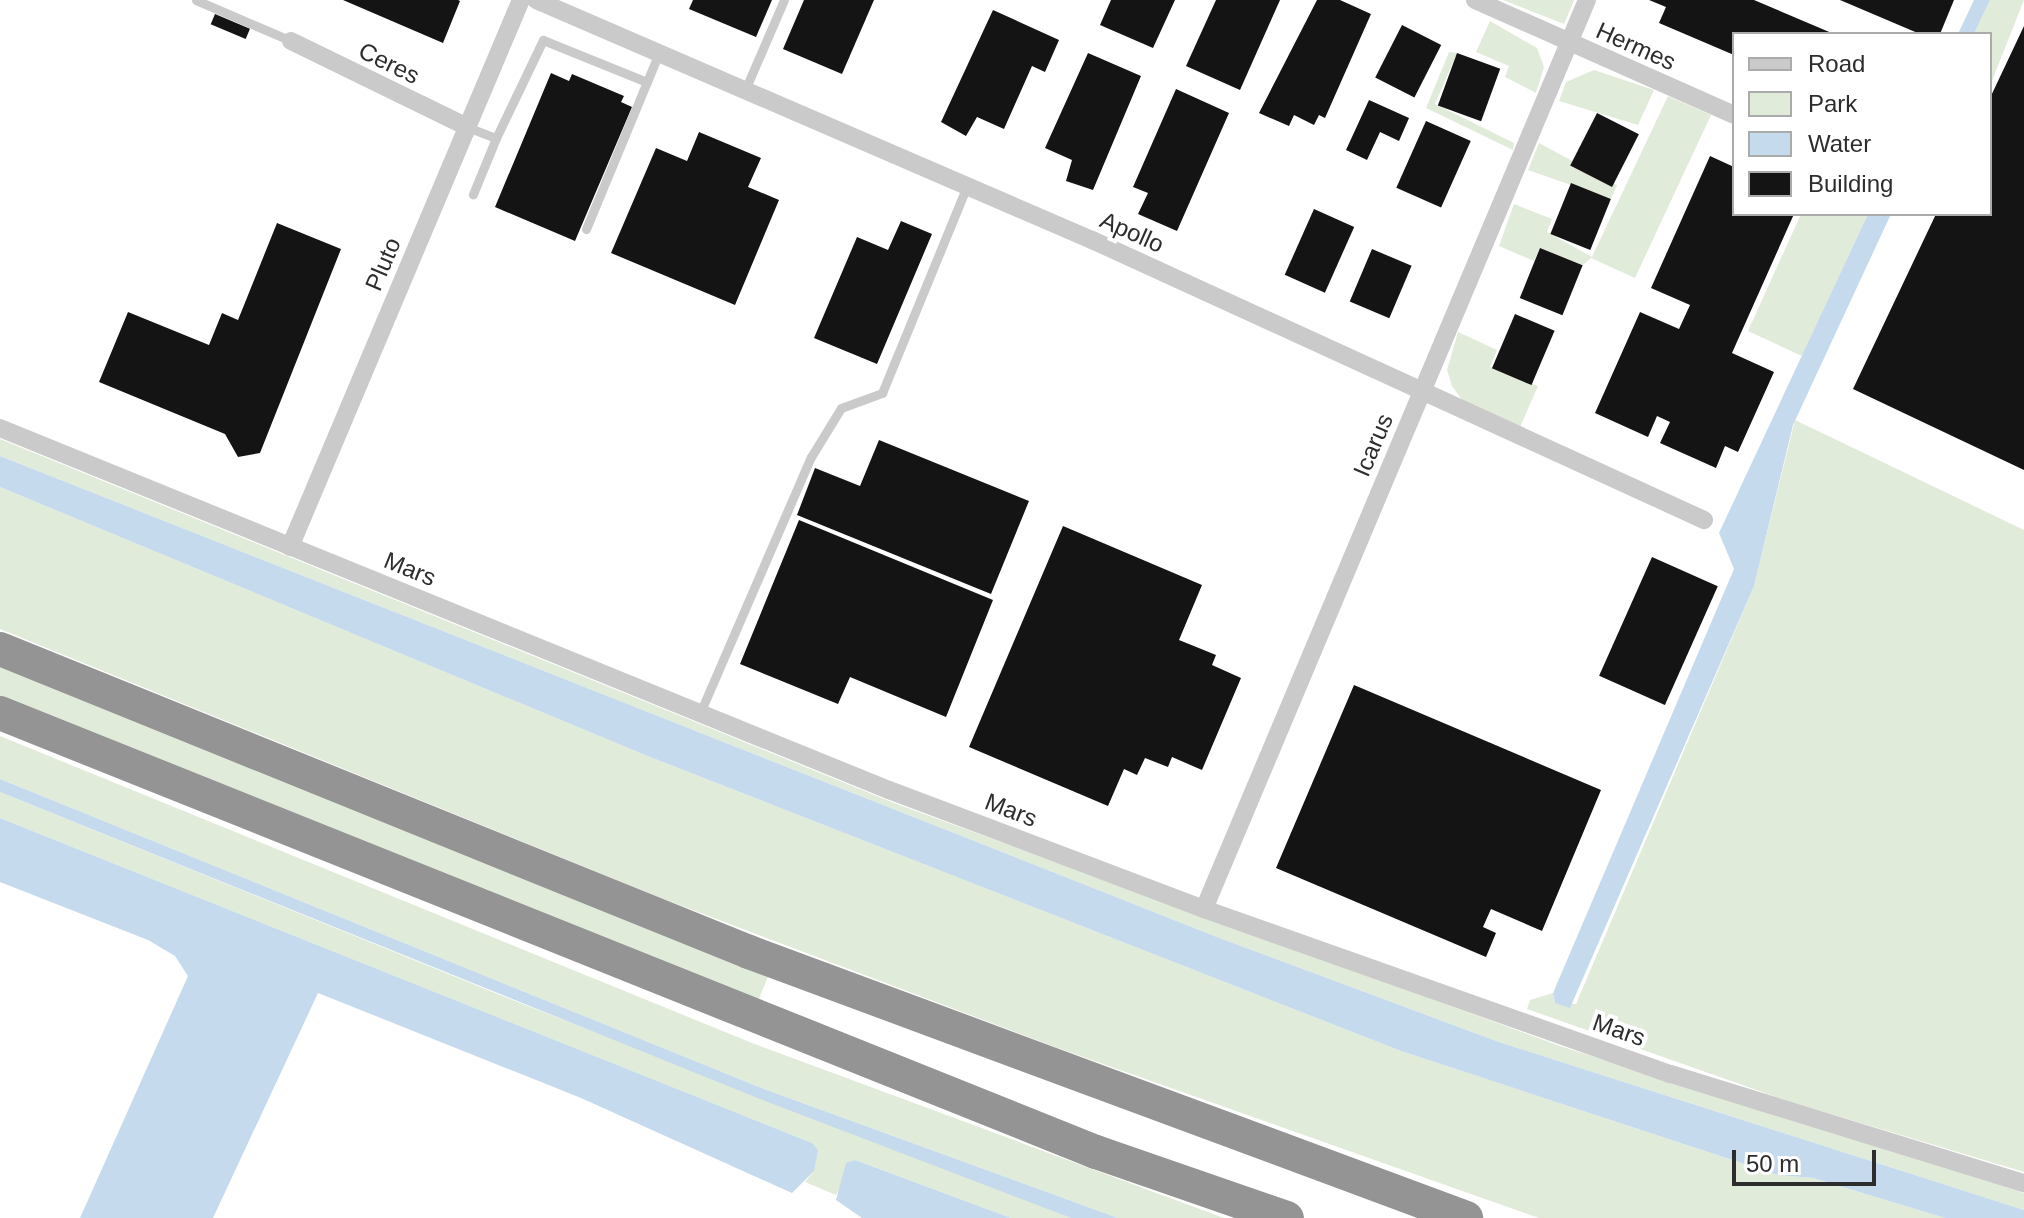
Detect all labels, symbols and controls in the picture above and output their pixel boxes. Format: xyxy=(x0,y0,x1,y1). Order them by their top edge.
street label: Hermes xyxy=(1592,16,1680,76)
legend xyxy=(1732,32,1992,216)
street label: Ceres xyxy=(354,36,424,90)
text: Road xyxy=(1808,50,1865,77)
text: Park xyxy=(1808,90,1857,117)
text: Water xyxy=(1808,130,1871,157)
text: Building xyxy=(1808,170,1893,197)
street label: Apollo xyxy=(1096,205,1168,259)
street label: Pluto xyxy=(359,233,407,295)
street label: Icarus xyxy=(1347,409,1399,481)
street label: Mars xyxy=(380,546,440,592)
street label: Mars xyxy=(981,787,1041,833)
street label: Mars xyxy=(1589,1008,1649,1052)
scale bar xyxy=(1736,1134,1880,1184)
text: 50 m xyxy=(1746,1150,1799,1177)

